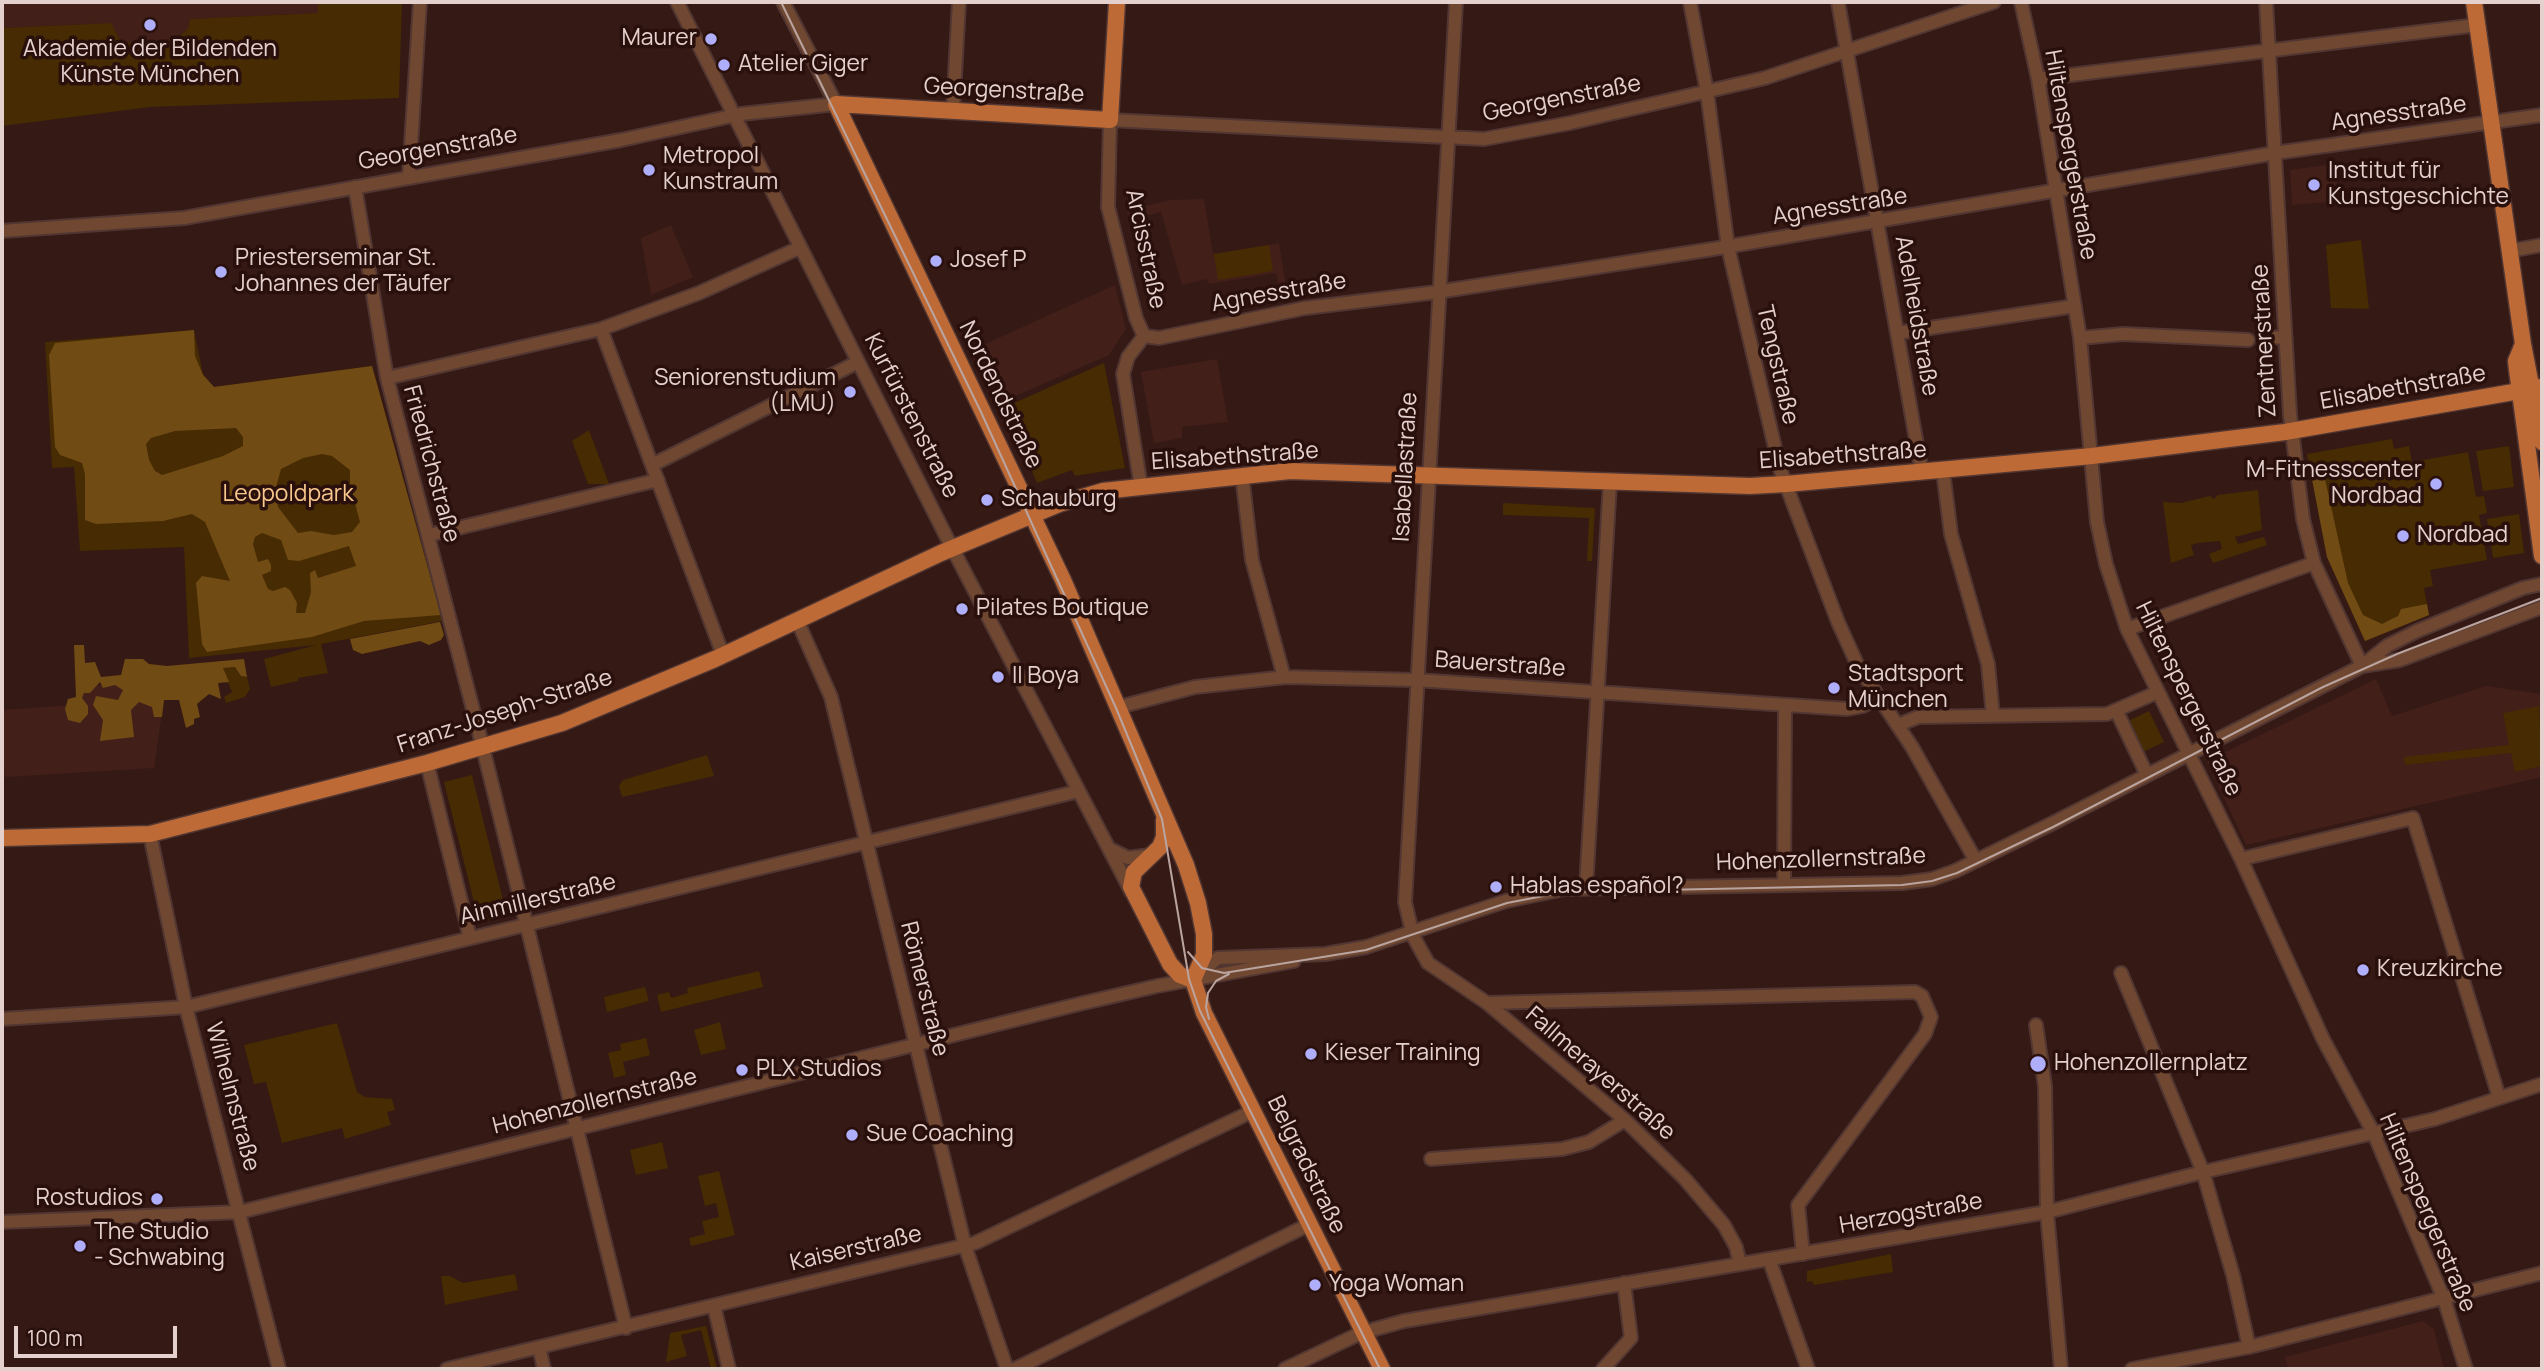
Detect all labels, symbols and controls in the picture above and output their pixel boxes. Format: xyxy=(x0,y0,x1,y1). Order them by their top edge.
marker: Akademie der Bildenden Künste München xyxy=(142,17,158,33)
place label: Maurer xyxy=(621,25,697,53)
marker: Maurer xyxy=(703,31,719,47)
place label: Akademie der Bildenden Künste München xyxy=(23,36,277,90)
street label: Hiltenspergerstraße xyxy=(2038,48,2102,262)
place label: Atelier Giger xyxy=(738,51,868,79)
marker: Atelier Giger xyxy=(716,57,732,73)
street label: Georgenstraße xyxy=(1481,70,1643,128)
street label: Georgenstraße xyxy=(923,73,1085,109)
street label: Agnesstraße xyxy=(2330,91,2468,137)
street label: Georgenstraße xyxy=(357,121,519,177)
place label: Metropol Kunstraum xyxy=(663,143,778,197)
place label: Institut für Kunstgeschichte xyxy=(2328,158,2509,212)
marker: Metropol Kunstraum xyxy=(641,162,657,178)
marker: Institut für Kunstgeschichte xyxy=(2306,177,2322,193)
street label: Agnesstraße xyxy=(1770,183,1910,231)
street label: Arcisstraße xyxy=(1119,187,1171,311)
street label: Adelheidstraße xyxy=(1888,234,1944,398)
place label: Priesterseminar St. Johannes der Täufer xyxy=(235,245,451,299)
place label: Josef P xyxy=(950,247,1026,275)
marker: Josef P xyxy=(928,253,944,269)
street label: Zentnerstraße xyxy=(2247,263,2283,419)
marker: Priesterseminar St. Johannes der Täufer xyxy=(213,264,229,280)
street label: Agnesstraße xyxy=(1209,268,1349,318)
street label: Tengstraße xyxy=(1750,303,1804,427)
street label: Nordendstraße xyxy=(952,317,1048,473)
street label: Kurfürstenstraße xyxy=(858,329,964,503)
street label: Elisabethstraße xyxy=(2318,360,2488,416)
place label: Seniorenstudium (LMU) xyxy=(654,365,836,419)
street label: Friedrichstraße xyxy=(397,382,465,546)
marker: Seniorenstudium (LMU) xyxy=(842,384,858,400)
street label: Isabellastraße xyxy=(1388,391,1424,543)
street label: Elisabethstraße xyxy=(1758,436,1928,476)
street label: Elisabethstraße xyxy=(1150,437,1320,477)
place label: M-Fitnesscenter Nordbad xyxy=(2246,457,2422,511)
marker: M-Fitnesscenter Nordbad xyxy=(2428,476,2444,492)
park label: Leopoldpark xyxy=(222,481,354,509)
place label: Schauburg xyxy=(1001,486,1117,514)
marker: Schauburg xyxy=(979,492,995,508)
place label: Nordbad xyxy=(2417,522,2508,550)
marker: Nordbad xyxy=(2395,528,2411,544)
place label: Pilates Boutique xyxy=(976,595,1149,623)
street label: Hiltenspergerstraße xyxy=(2129,597,2247,801)
marker: Pilates Boutique xyxy=(954,601,970,617)
street label: Bauerstraße xyxy=(1434,647,1566,683)
place label: Stadtsport München xyxy=(1848,661,1964,715)
place label: Il Boya xyxy=(1012,663,1079,691)
street label: Franz-Joseph-Straße xyxy=(394,664,616,760)
marker: Il Boya xyxy=(990,669,1006,685)
marker: Stadtsport München xyxy=(1826,680,1842,696)
street label: Hohenzollernstraße xyxy=(1716,843,1926,877)
street label: Ainmillerstraße xyxy=(457,869,619,931)
place label: Hablas español? xyxy=(1510,873,1684,901)
marker: Hablas español? xyxy=(1488,879,1504,895)
street label: Römerstraße xyxy=(894,919,954,1059)
place label: Kreuzkirche xyxy=(2377,956,2503,984)
marker: Kreuzkirche xyxy=(2355,962,2371,978)
street label: Fallmerayerstraße xyxy=(1519,1001,1681,1147)
street label: Wilhelmstraße xyxy=(199,1020,265,1174)
place label: Kieser Training xyxy=(1325,1040,1481,1068)
marker: Kieser Training xyxy=(1303,1046,1319,1062)
place label: Hohenzollernplatz xyxy=(2054,1050,2248,1078)
marker: Hohenzollernplatz xyxy=(2028,1054,2048,1074)
place label: PLX Studios xyxy=(756,1056,882,1084)
marker: PLX Studios xyxy=(734,1062,750,1078)
street label: Hohenzollernstraße xyxy=(490,1063,700,1141)
street label: Belgradstraße xyxy=(1261,1092,1351,1238)
street label: Hiltenspergerstraße xyxy=(2373,1110,2481,1316)
place label: Sue Coaching xyxy=(866,1121,1014,1149)
marker: Sue Coaching xyxy=(844,1127,860,1143)
place label: Rostudios xyxy=(35,1185,143,1213)
street label: Herzogstraße xyxy=(1837,1188,1985,1240)
marker: Rostudios xyxy=(149,1191,165,1207)
place label: The Studio - Schwabing xyxy=(94,1219,225,1273)
street label: Kaiserstraße xyxy=(787,1220,925,1278)
marker: The Studio - Schwabing xyxy=(72,1238,88,1254)
place label: Yoga Woman xyxy=(1329,1271,1464,1299)
marker: Yoga Woman xyxy=(1307,1277,1323,1293)
scale bar xyxy=(18,1312,180,1356)
text: 100 m xyxy=(27,1324,83,1352)

